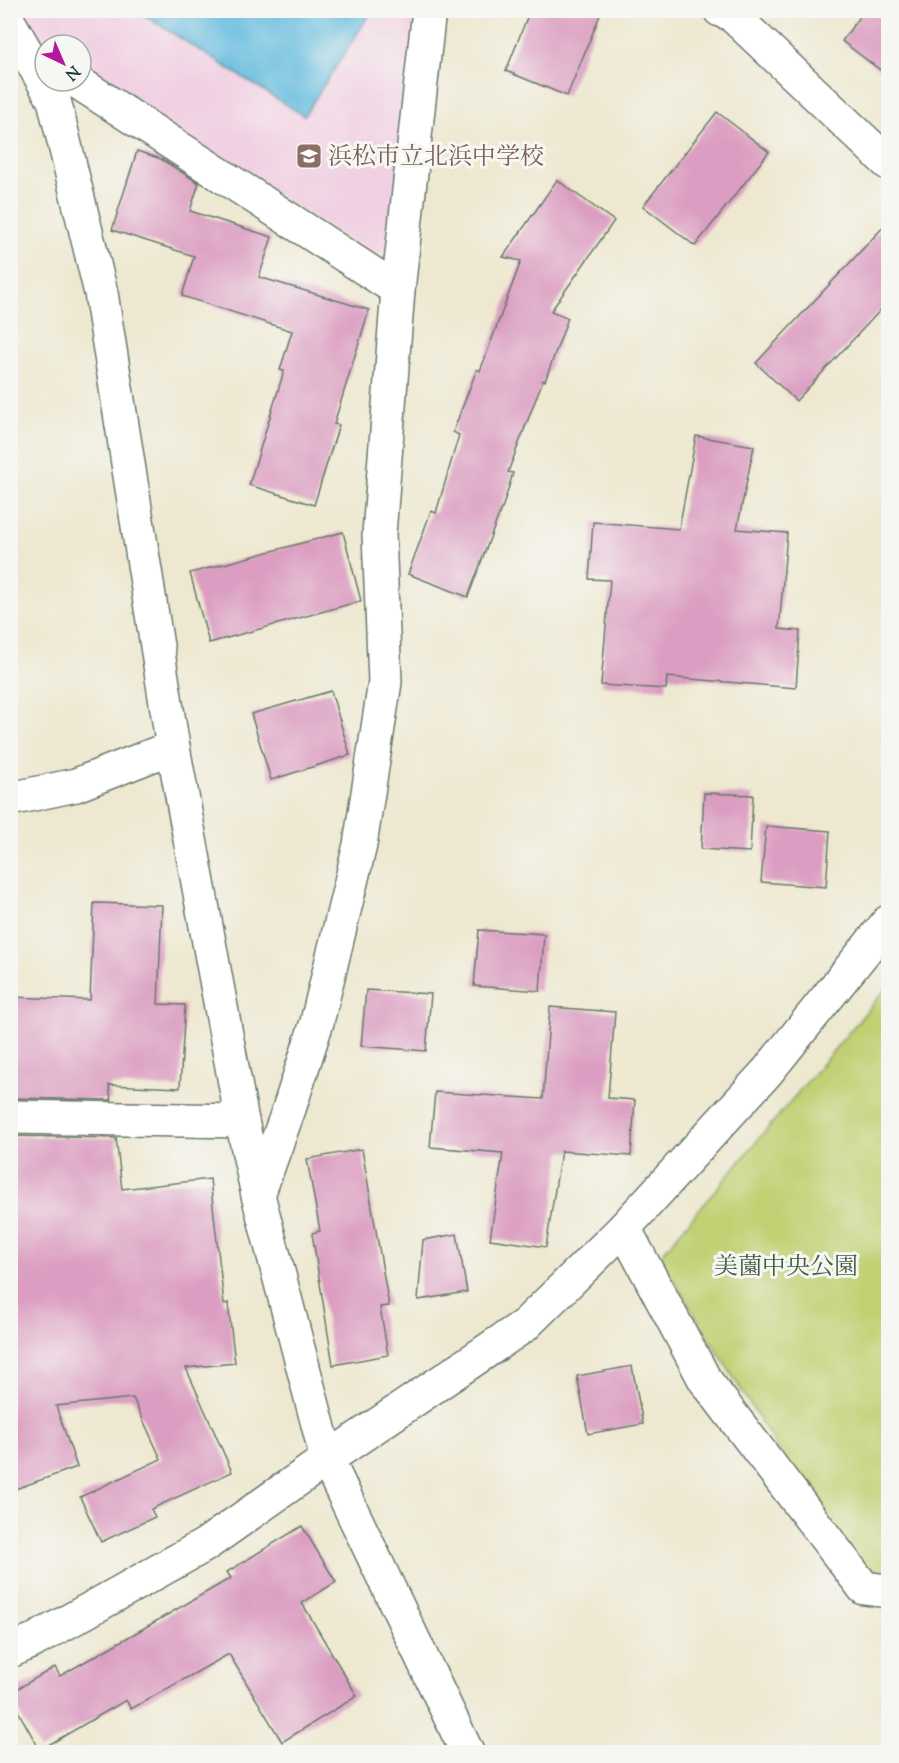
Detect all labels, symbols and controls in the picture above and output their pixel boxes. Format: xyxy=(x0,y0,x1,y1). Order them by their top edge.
north arrow xyxy=(33,33,93,93)
text: N xyxy=(59,59,84,85)
school or university icon: 浜松市立北浜中学校 xyxy=(294,141,324,171)
place label: 浜松市立北浜中学校 xyxy=(328,141,544,175)
park label: 美薗中央公園 xyxy=(714,1251,858,1285)

